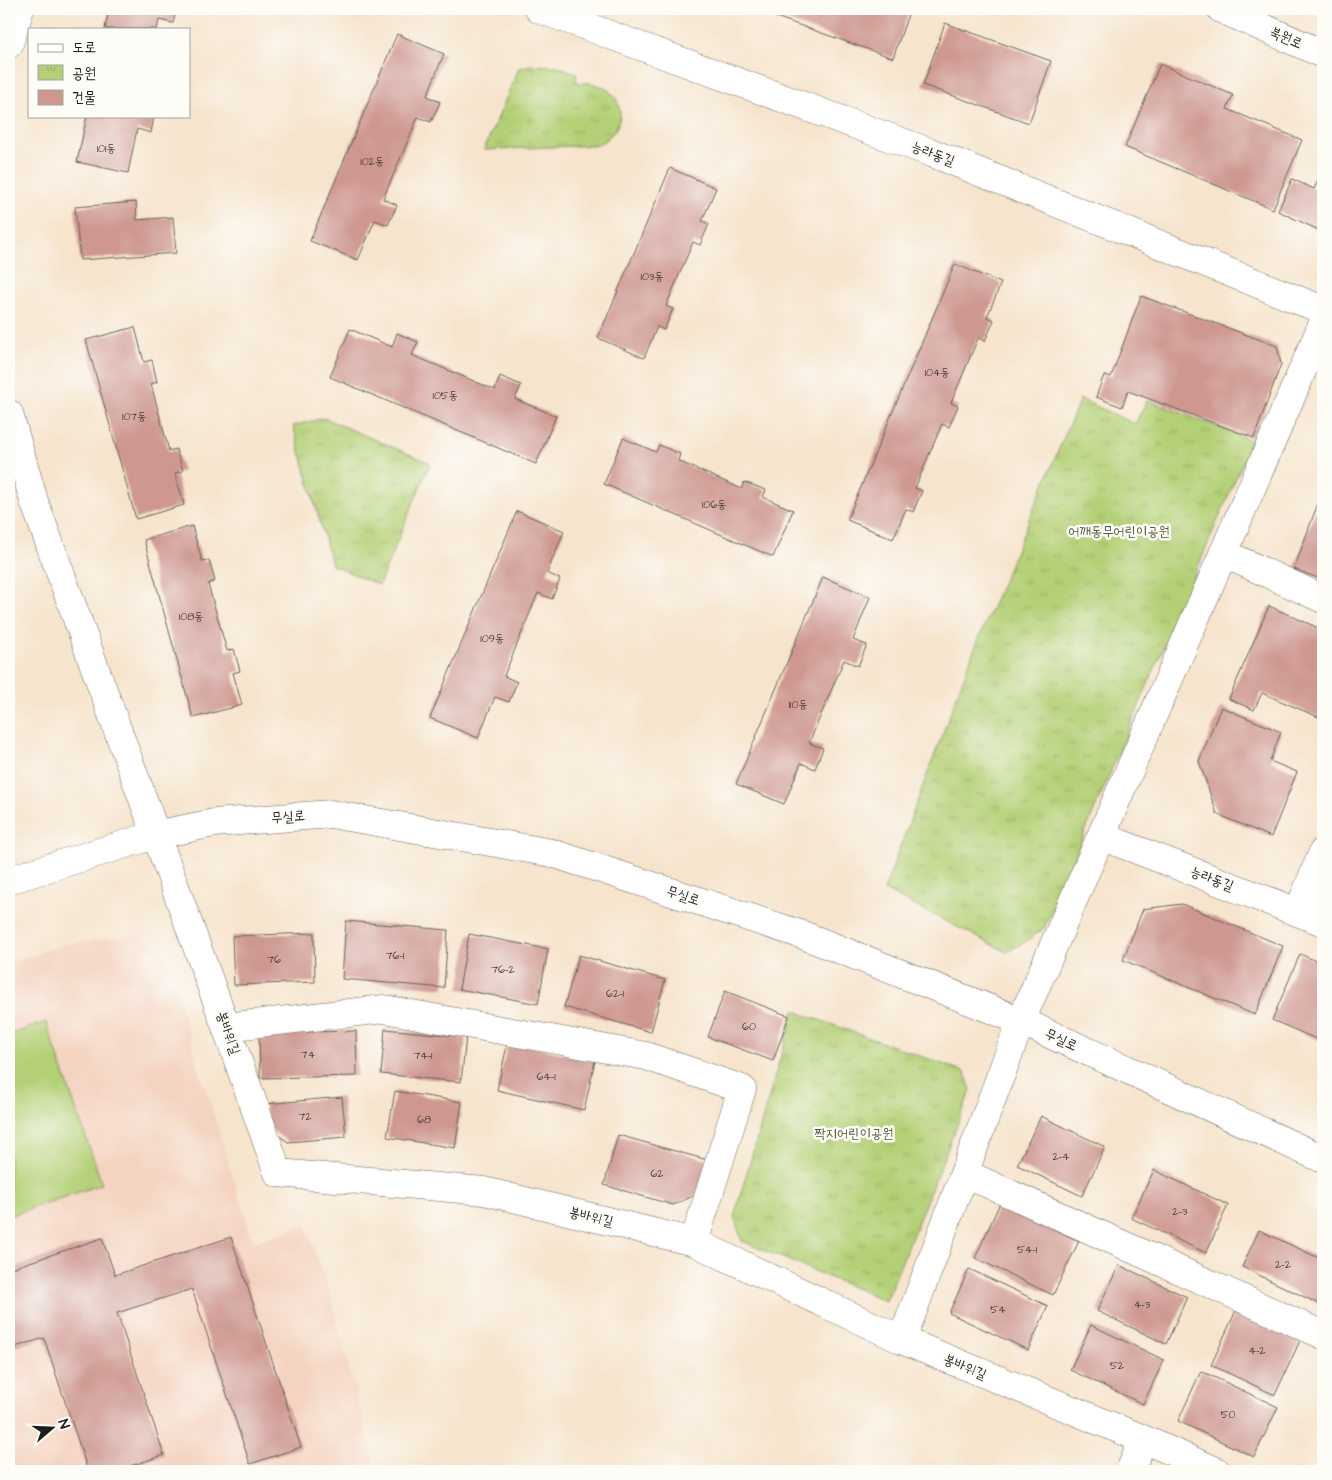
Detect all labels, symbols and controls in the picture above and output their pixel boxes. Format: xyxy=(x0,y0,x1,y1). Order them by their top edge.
street label: 북원로 xyxy=(1266,22,1306,54)
legend xyxy=(28,28,190,118)
text: 도로 xyxy=(72,37,96,58)
text: 공원 xyxy=(72,63,96,84)
text: 건물 xyxy=(72,87,96,108)
street label: 능라동길 xyxy=(908,137,958,172)
house number: 101동 xyxy=(97,141,115,156)
house number: 102동 xyxy=(360,154,384,169)
house number: 103동 xyxy=(641,269,664,284)
house number: 104동 xyxy=(925,365,949,380)
house number: 105동 xyxy=(433,388,458,403)
house number: 107동 xyxy=(122,409,146,424)
house number: 106동 xyxy=(702,497,726,512)
park label: 어깨동무어린이공원 xyxy=(1068,522,1170,542)
house number: 108동 xyxy=(179,609,203,624)
house number: 109동 xyxy=(480,631,504,646)
house number: 110동 xyxy=(789,697,807,712)
street label: 무실로 xyxy=(270,806,306,828)
street label: 능라동길 xyxy=(1187,862,1237,897)
street label: 무실로 xyxy=(664,881,702,911)
house number: 76-1 xyxy=(386,948,405,963)
house number: 76 xyxy=(267,952,281,967)
house number: 76-2 xyxy=(491,962,515,977)
house number: 62-1 xyxy=(606,986,625,1001)
street label: 봉바위길 xyxy=(211,1008,245,1058)
house number: 60 xyxy=(742,1019,756,1034)
street label: 무실로 xyxy=(1041,1024,1081,1056)
house number: 74 xyxy=(301,1047,316,1062)
house number: 74-1 xyxy=(413,1048,433,1063)
house number: 64-1 xyxy=(536,1069,556,1084)
house number: 72 xyxy=(298,1109,312,1124)
house number: 68 xyxy=(417,1112,431,1127)
park label: 짝지어린이공원 xyxy=(815,1124,893,1144)
house number: 2-4 xyxy=(1052,1149,1070,1164)
house number: 62 xyxy=(650,1166,664,1181)
street label: 봉바위길 xyxy=(567,1202,616,1232)
house number: 2-3 xyxy=(1172,1204,1188,1219)
house number: 54-1 xyxy=(1017,1242,1038,1257)
house number: 2-2 xyxy=(1275,1257,1292,1272)
house number: 4-3 xyxy=(1134,1297,1151,1312)
house number: 54 xyxy=(990,1302,1006,1317)
house number: 4-2 xyxy=(1248,1343,1266,1358)
street label: 봉바위길 xyxy=(940,1349,990,1385)
house number: 52 xyxy=(1110,1358,1125,1373)
north arrow xyxy=(28,1402,78,1452)
house number: 50 xyxy=(1221,1407,1235,1422)
text: N xyxy=(52,1417,74,1432)

